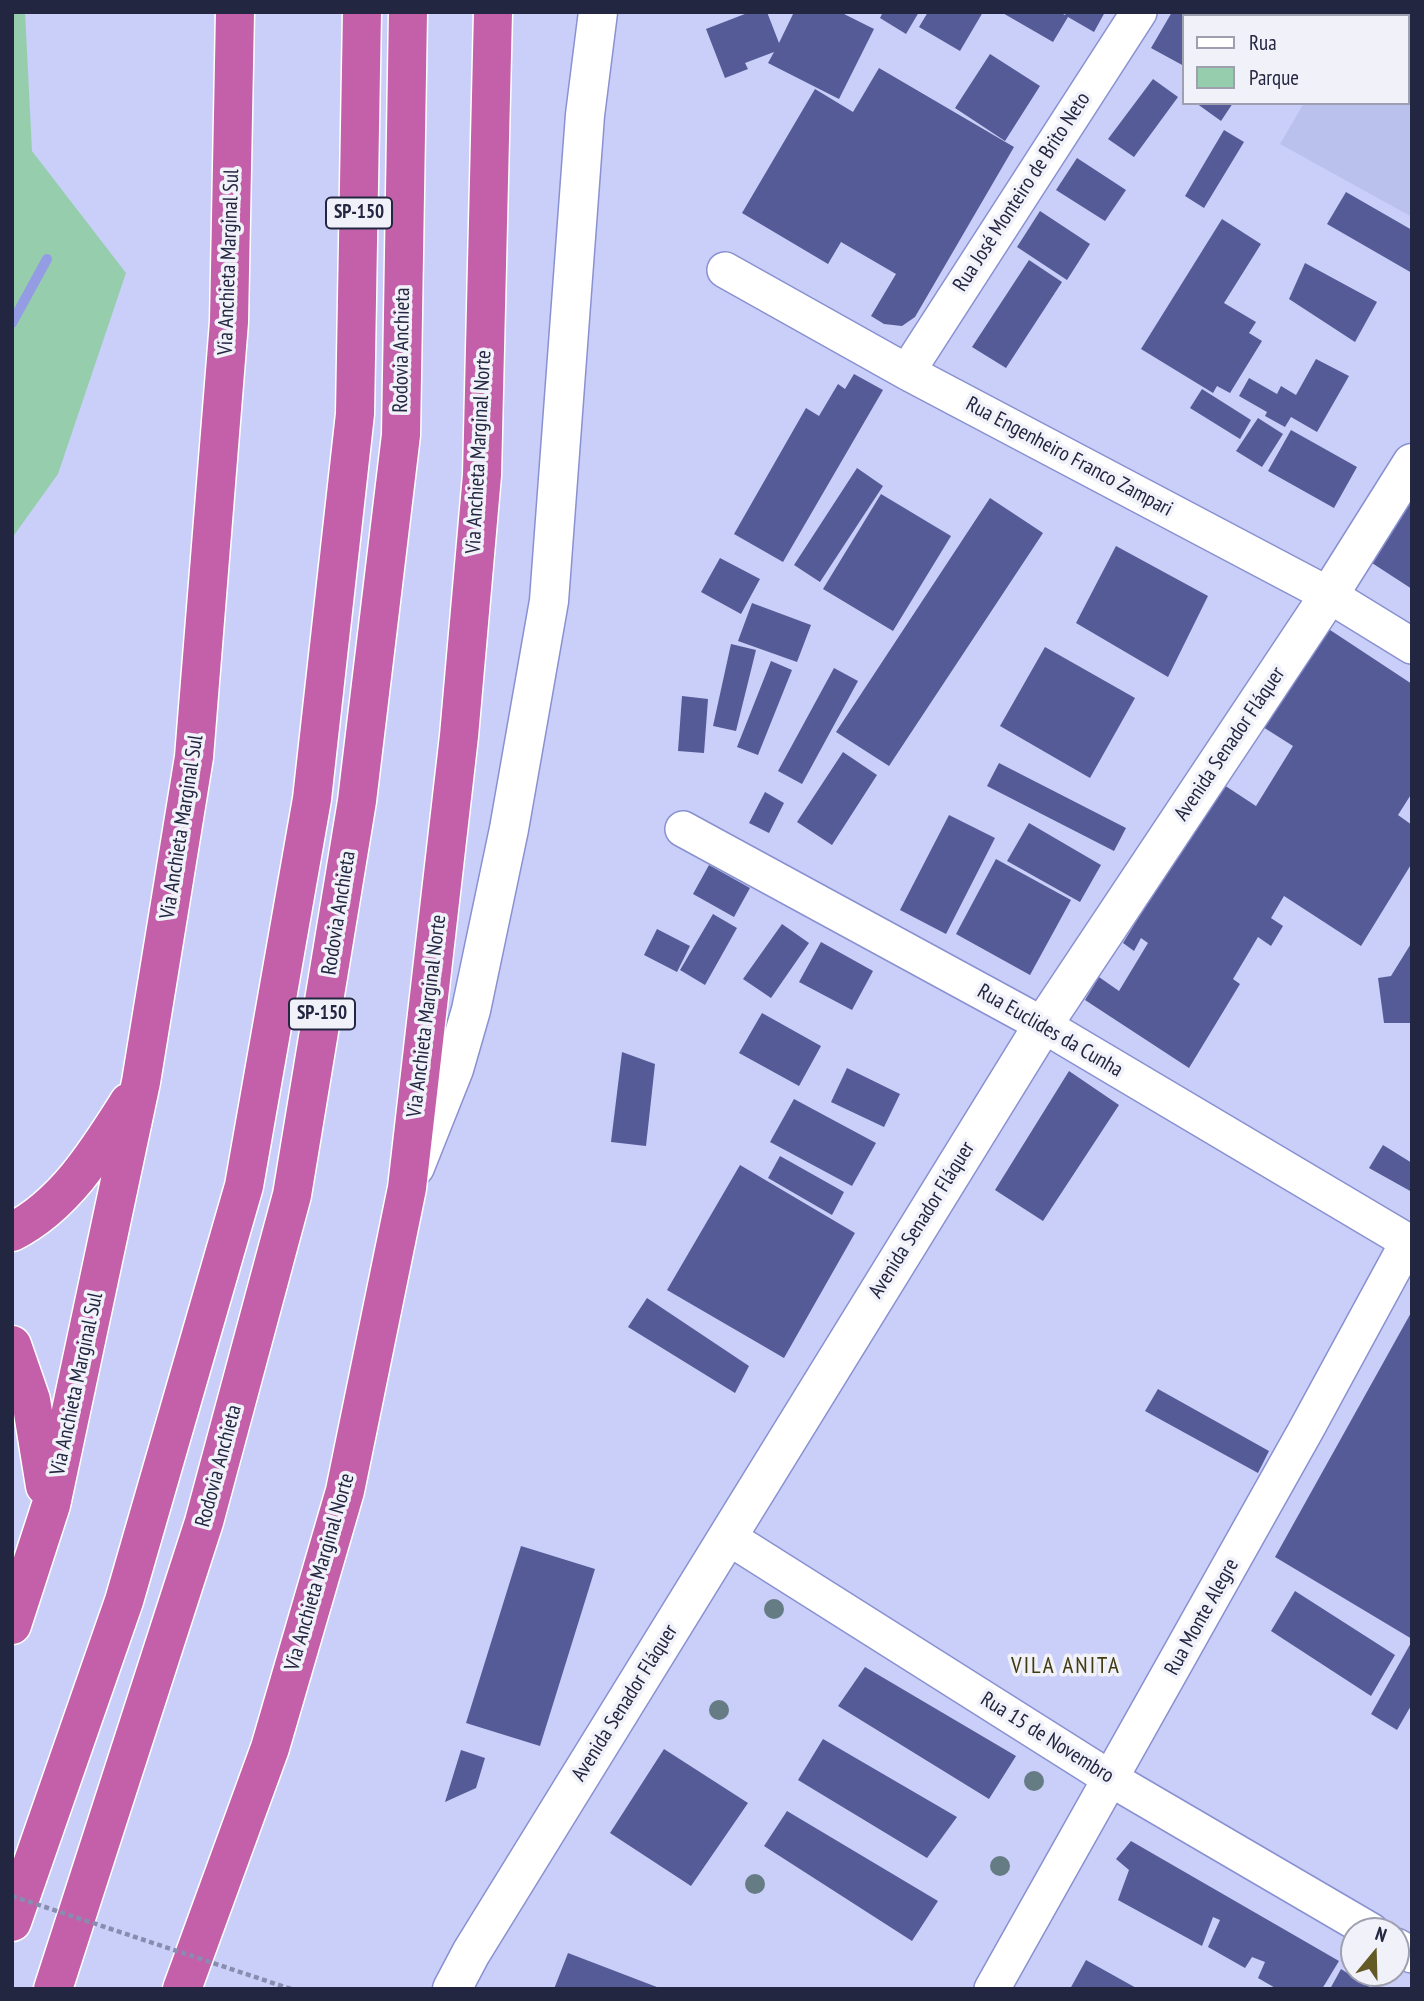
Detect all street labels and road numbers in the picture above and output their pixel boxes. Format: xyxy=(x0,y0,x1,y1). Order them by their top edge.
street label: Rua José Monteiro de Brito Neto xyxy=(948,88,1096,296)
street label: Via Anchieta Marginal Sul xyxy=(213,169,245,355)
road number: SP-150 xyxy=(326,197,392,228)
street label: Rodovia Anchieta xyxy=(388,287,416,413)
street label: Via Anchieta Marginal Norte xyxy=(461,350,497,554)
street label: Rua Engenheiro Franco Zampari xyxy=(961,392,1177,522)
street label: Avenida Senador Fláquer xyxy=(1169,662,1291,826)
street label: Via Anchieta Marginal Sul xyxy=(155,733,209,921)
street label: Rodovia Anchieta xyxy=(317,849,361,977)
street label: Via Anchieta Marginal Norte xyxy=(402,913,452,1119)
street label: Rua Euclides da Cunha xyxy=(973,979,1127,1083)
road number: SP-150 xyxy=(289,998,355,1030)
street label: Avenida Senador Fláquer xyxy=(864,1137,980,1303)
street label: Via Anchieta Marginal Sul xyxy=(45,1290,109,1478)
street label: Rodovia Anchieta xyxy=(191,1402,247,1530)
street label: Via Anchieta Marginal Norte xyxy=(280,1471,360,1673)
street label: Rua Monte Alegre xyxy=(1160,1554,1244,1680)
street label: Avenida Senador Fláquer xyxy=(567,1620,683,1786)
street label: Rua 15 de Novembro xyxy=(976,1687,1118,1789)

